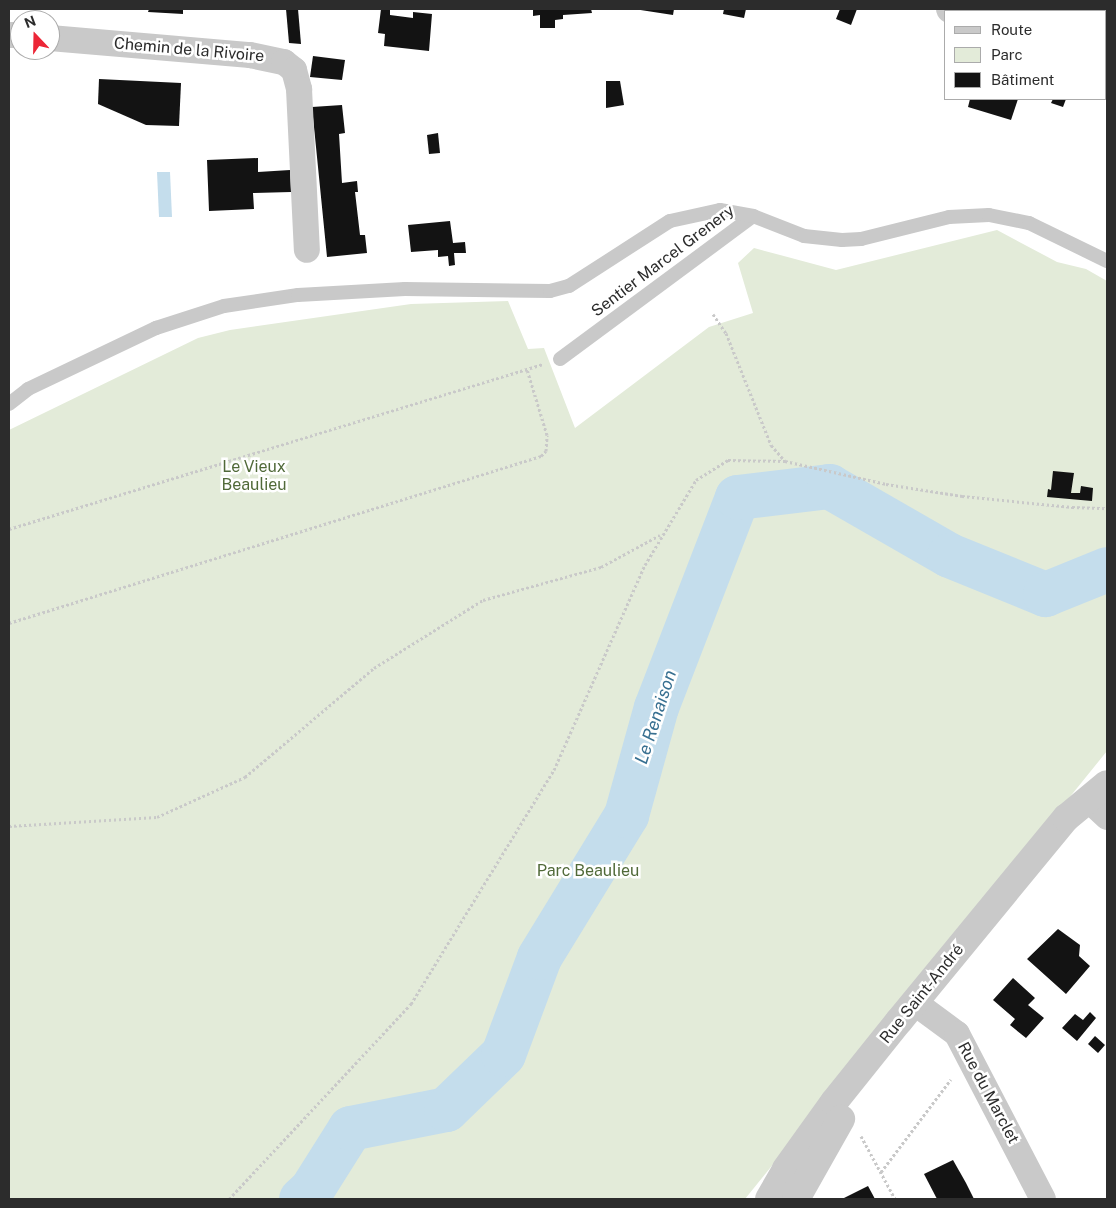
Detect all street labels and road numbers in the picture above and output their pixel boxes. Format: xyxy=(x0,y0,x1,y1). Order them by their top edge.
street label: Chemin de la Rivoire xyxy=(113,34,265,66)
street label: Sentier Marcel Grenery xyxy=(588,201,738,321)
street label: Rue Saint-André xyxy=(876,940,968,1048)
street label: Rue du Marclet xyxy=(953,1039,1023,1147)

